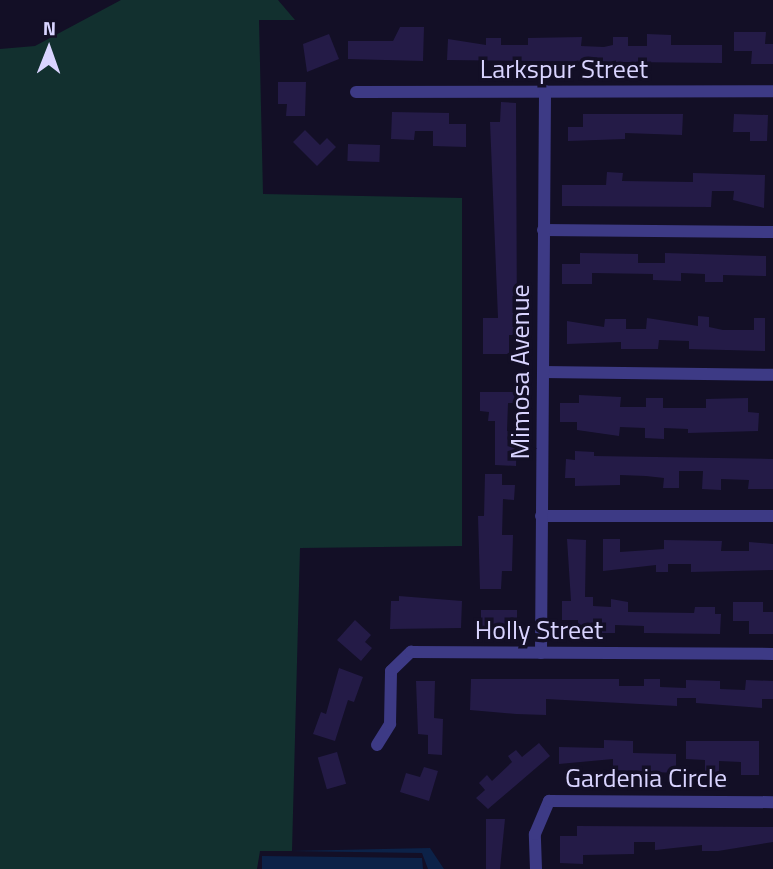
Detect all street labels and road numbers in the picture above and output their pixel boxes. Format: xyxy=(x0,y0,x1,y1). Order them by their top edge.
street label: Larkspur Street xyxy=(480,53,648,85)
street label: Mimosa Avenue xyxy=(504,284,536,460)
street label: Holly Street xyxy=(475,614,603,646)
street label: Gardenia Circle xyxy=(565,762,727,794)

